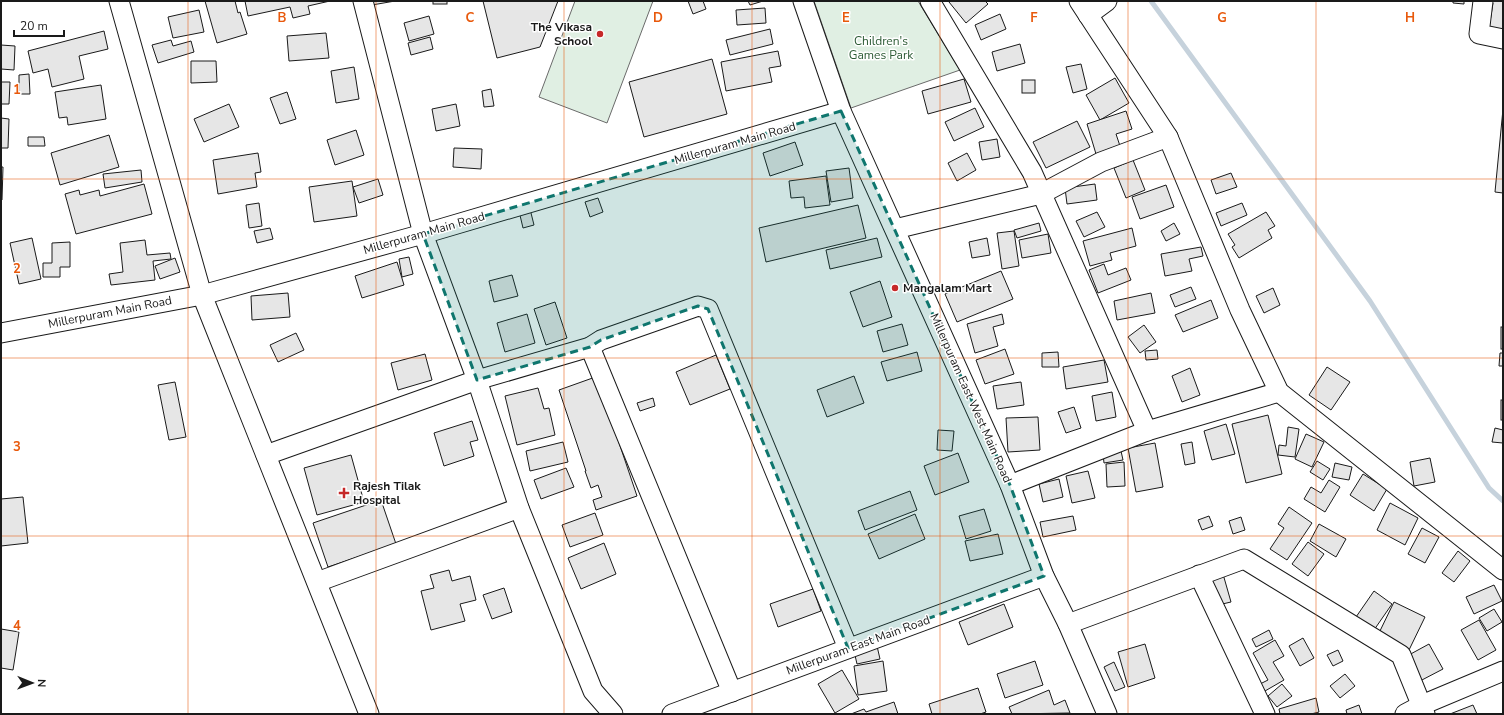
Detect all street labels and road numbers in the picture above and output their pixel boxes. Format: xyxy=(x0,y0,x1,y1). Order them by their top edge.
street label: Millerpuram Main Road xyxy=(672,118,798,168)
street label: Millerpuram Main Road xyxy=(361,208,487,258)
street label: Millerpuram Main Road xyxy=(47,292,173,332)
street label: Millerpuram East West Main Road xyxy=(926,311,1016,485)
street label: Millerpuram East Main Road xyxy=(784,611,932,679)

